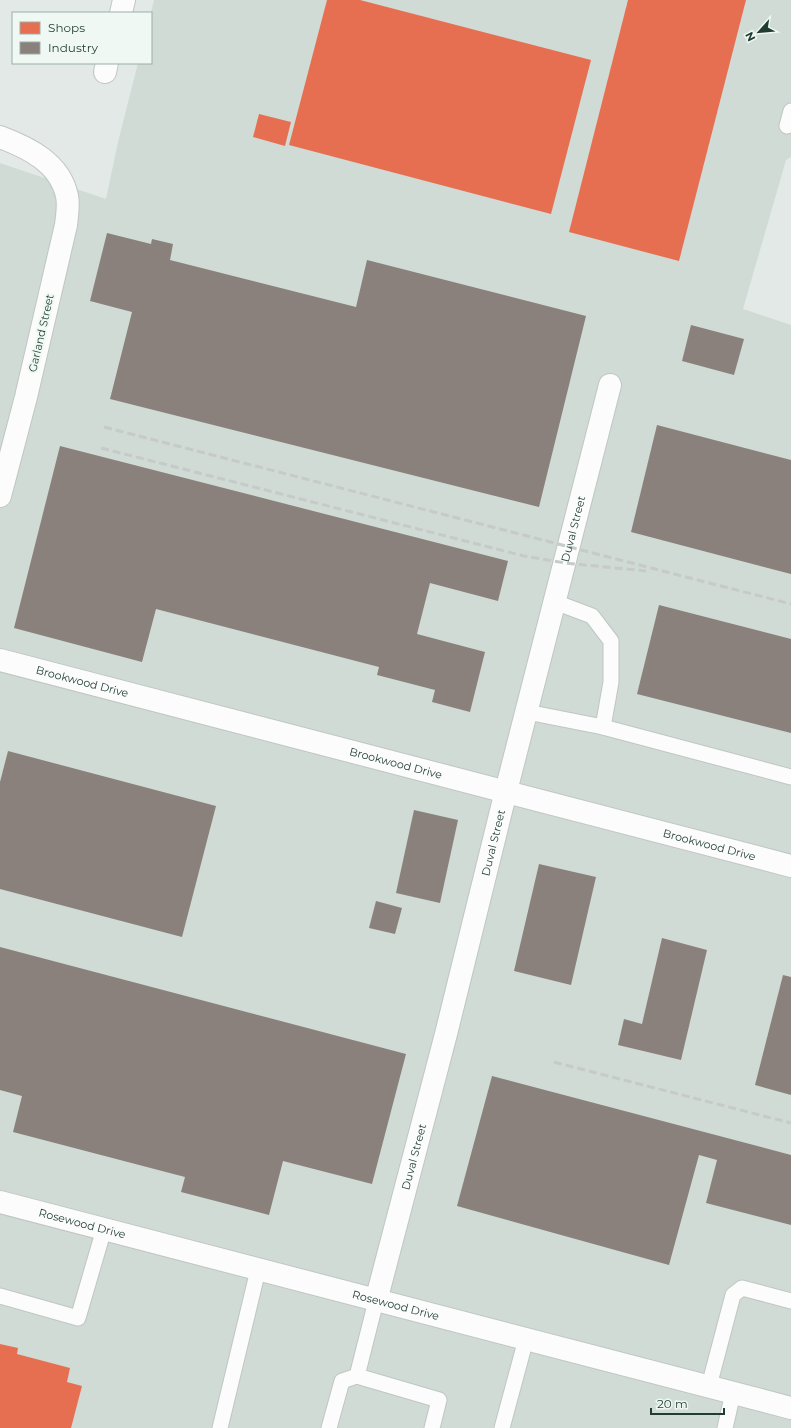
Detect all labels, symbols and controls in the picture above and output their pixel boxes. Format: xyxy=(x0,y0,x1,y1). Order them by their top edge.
legend xyxy=(12,12,152,64)
north arrow xyxy=(739,12,779,52)
text: Shops xyxy=(48,20,85,35)
text: N xyxy=(742,29,758,44)
text: Industry xyxy=(48,40,98,55)
street label: Garland Street xyxy=(25,292,57,373)
street label: Duval Street xyxy=(558,494,589,563)
street label: Brookwood Drive xyxy=(34,663,130,700)
street label: Brookwood Drive xyxy=(348,744,444,782)
street label: Duval Street xyxy=(478,808,508,877)
street label: Brookwood Drive xyxy=(662,826,758,864)
street label: Duval Street xyxy=(398,1122,429,1191)
street label: Rosewood Drive xyxy=(37,1205,128,1242)
street label: Rosewood Drive xyxy=(351,1287,441,1323)
scale bar xyxy=(651,1390,724,1416)
text: 20 m xyxy=(657,1396,688,1411)

